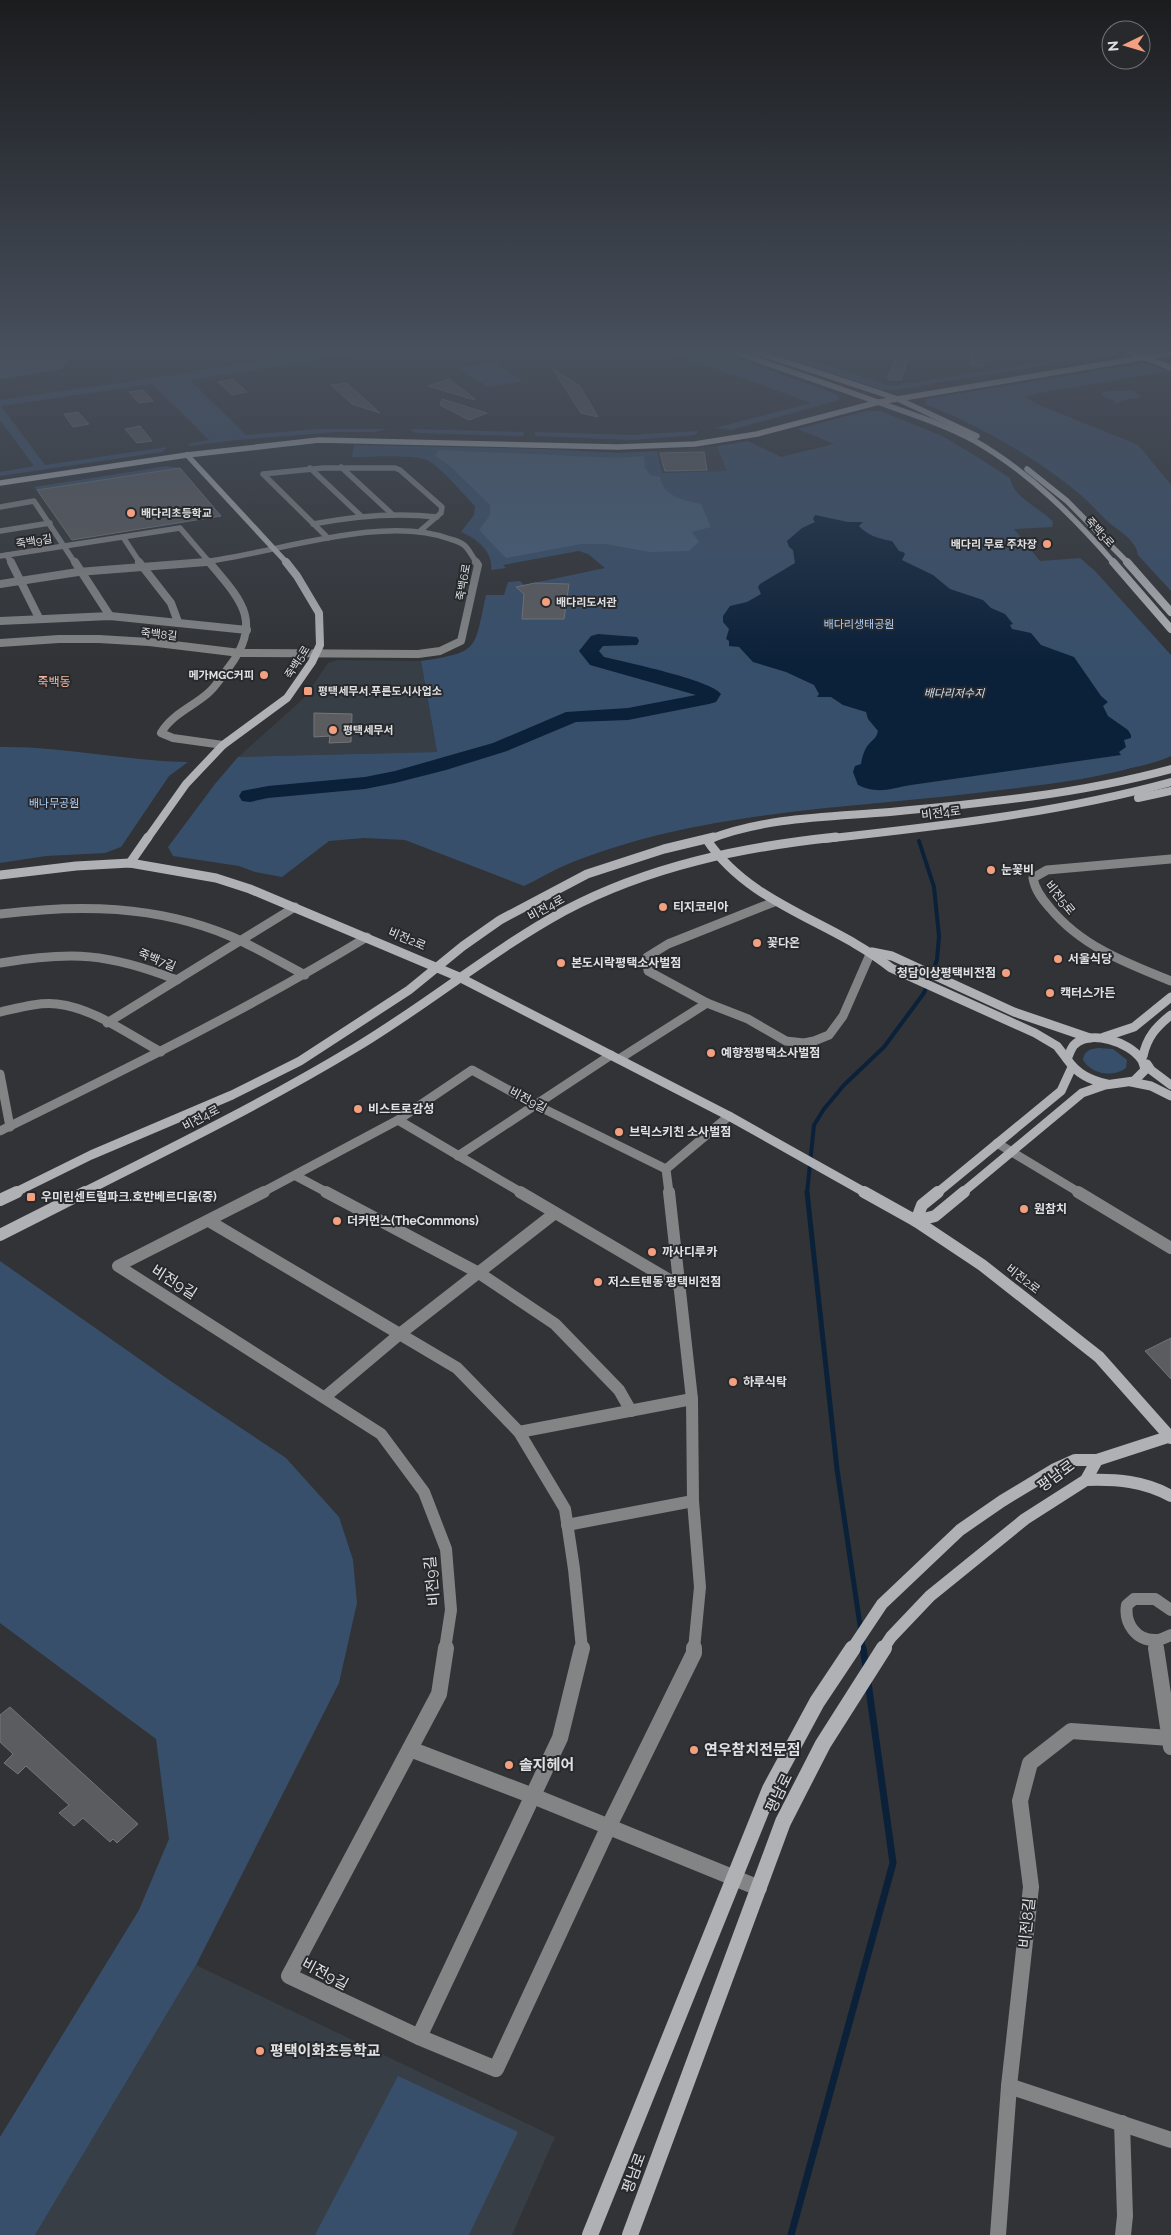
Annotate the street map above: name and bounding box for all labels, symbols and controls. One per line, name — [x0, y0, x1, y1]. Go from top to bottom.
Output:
north arrow — [1101, 20, 1151, 70]
text: N — [1105, 40, 1121, 52]
marker: 배다리초등학교 — [125, 507, 137, 519]
place label: 배다리초등학교 — [141, 507, 212, 520]
street label: 죽백3로 — [1083, 515, 1117, 550]
street label: 죽백9길 — [15, 532, 53, 551]
place label: 배다리 무료 주차장 — [951, 538, 1037, 551]
marker: 배다리 무료 주차장 — [1041, 538, 1053, 550]
street label: 죽백6로 — [454, 563, 473, 601]
marker: 배다리도서관 — [540, 596, 552, 608]
place label: 배다리도서관 — [556, 596, 617, 609]
park label: 배다리생태공원 — [824, 618, 894, 631]
street label: 죽백8길 — [140, 626, 178, 643]
street label: 죽백5로 — [282, 643, 313, 681]
place label: 메가MGC커피 — [188, 669, 254, 682]
marker: 메가MGC커피 — [258, 669, 270, 681]
district label: 죽백동 — [37, 675, 71, 689]
marker: 평택세무서.푸른도시사업소 — [302, 685, 314, 697]
place label: 평택세무서.푸른도시사업소 — [318, 685, 442, 698]
water label: 배다리저수지 — [924, 687, 985, 700]
marker: 평택세무서 — [327, 724, 339, 736]
place label: 평택세무서 — [343, 724, 394, 737]
park label: 배나무공원 — [29, 797, 79, 810]
street label: 비전4로 — [920, 804, 962, 822]
place label: 눈꽃비 — [1001, 863, 1034, 877]
marker: 눈꽃비 — [985, 864, 997, 876]
street label: 비전5로 — [1042, 878, 1078, 918]
street label: 비전4로 — [525, 892, 567, 924]
place label: 티지코리아 — [673, 900, 728, 914]
marker: 티지코리아 — [657, 901, 669, 913]
street label: 비전2로 — [386, 925, 428, 953]
place label: 꽃다온 — [767, 936, 800, 950]
marker: 꽃다온 — [751, 937, 763, 949]
street label: 죽백7길 — [136, 946, 178, 974]
place label: 서울식당 — [1068, 952, 1112, 966]
marker: 서울식당 — [1052, 953, 1064, 965]
place label: 본도시락평택소사벌점 — [571, 956, 681, 970]
marker: 본도시락평택소사벌점 — [555, 957, 567, 969]
place label: 청담이상평택비전점 — [897, 966, 996, 980]
marker: 청담이상평택비전점 — [1000, 967, 1012, 979]
place label: 캑터스가든 — [1060, 986, 1115, 1000]
marker: 캑터스가든 — [1044, 987, 1056, 999]
place label: 예향정평택소사벌점 — [721, 1046, 820, 1060]
marker: 예향정평택소사벌점 — [705, 1047, 717, 1059]
street label: 비전9길 — [507, 1084, 549, 1116]
place label: 비스트로감성 — [368, 1102, 434, 1116]
street label: 비전4로 — [180, 1103, 222, 1133]
marker: 비스트로감성 — [352, 1103, 364, 1115]
place label: 브릭스키친 소사벌점 — [629, 1125, 731, 1139]
marker: 브릭스키친 소사벌점 — [613, 1126, 625, 1138]
place label: 우미린센트럴파크.호반베르디움(중) — [41, 1190, 217, 1204]
marker: 우미린센트럴파크.호반베르디움(중) — [25, 1191, 37, 1203]
place label: 원참치 — [1034, 1202, 1067, 1216]
marker: 원참치 — [1018, 1203, 1030, 1215]
place label: 더커먼스(TheCommons) — [347, 1214, 479, 1228]
marker: 더커먼스(TheCommons) — [331, 1215, 343, 1227]
place label: 까사디루카 — [662, 1245, 717, 1259]
marker: 까사디루카 — [646, 1246, 658, 1258]
street label: 비전9길 — [148, 1261, 200, 1303]
street label: 비전2로 — [1003, 1261, 1043, 1297]
place label: 저스트텐동 평택비전점 — [608, 1275, 721, 1289]
marker: 저스트텐동 평택비전점 — [592, 1276, 604, 1288]
place label: 하루식탁 — [743, 1375, 787, 1389]
marker: 하루식탁 — [727, 1376, 739, 1388]
street label: 평남로 — [1034, 1457, 1078, 1495]
street label: 비전9길 — [421, 1555, 443, 1607]
place label: 연우참치전문점 — [704, 1741, 801, 1759]
marker: 연우참치전문점 — [688, 1744, 700, 1756]
place label: 솔지헤어 — [519, 1756, 574, 1774]
marker: 솔지헤어 — [503, 1759, 515, 1771]
street label: 평남로 — [762, 1770, 796, 1816]
street label: 비전8길 — [1015, 1897, 1039, 1949]
street label: 비전9길 — [299, 1954, 351, 1994]
place label: 평택이화초등학교 — [270, 2042, 381, 2060]
marker: 평택이화초등학교 — [254, 2045, 266, 2057]
street label: 평남로 — [618, 2150, 650, 2196]

